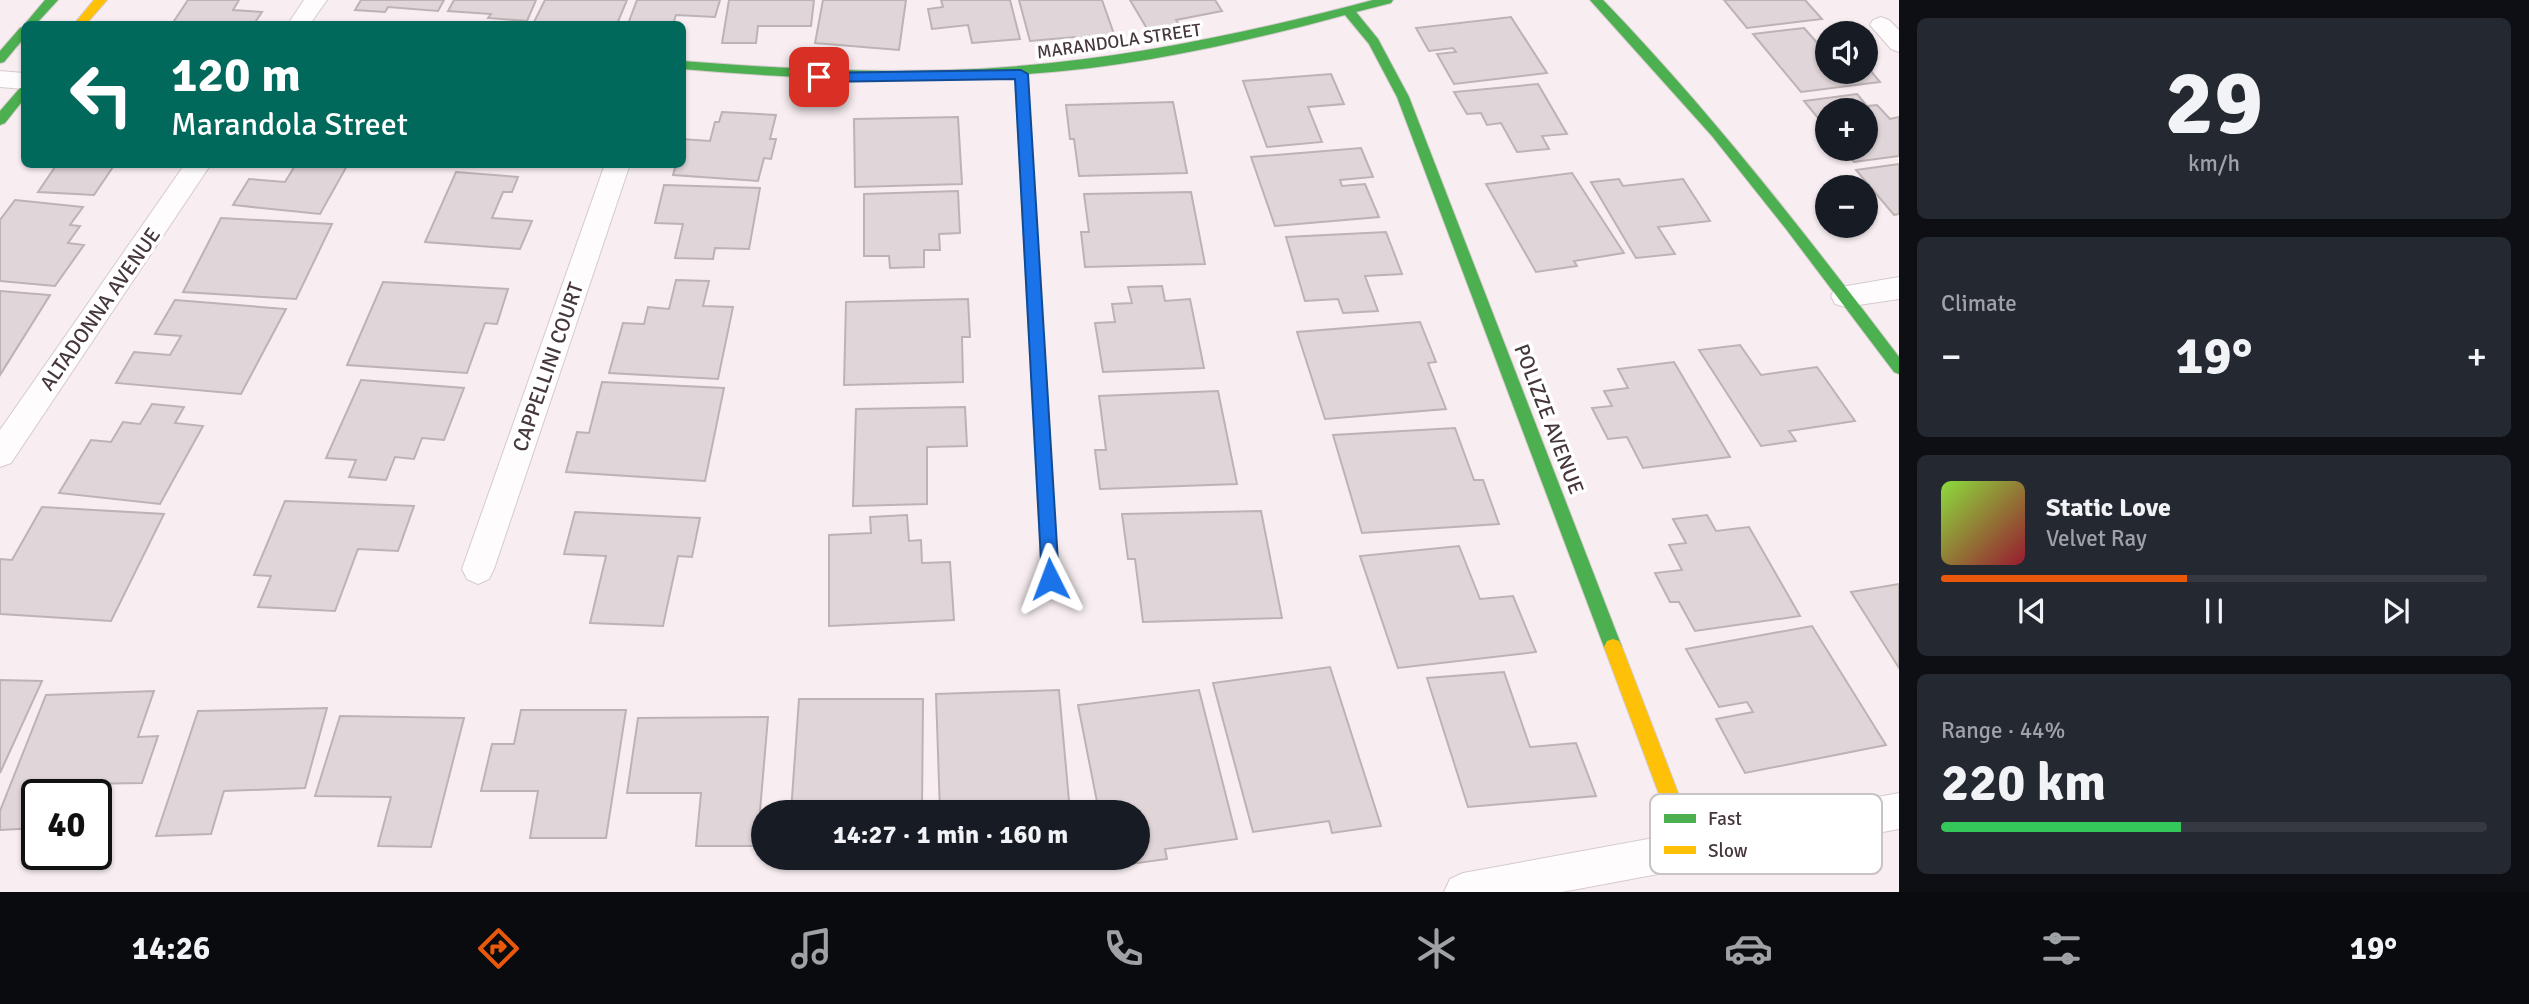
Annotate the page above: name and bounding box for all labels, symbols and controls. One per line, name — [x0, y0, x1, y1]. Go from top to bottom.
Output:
street label: MARANDOLA STREET — [1035, 19, 1203, 63]
map controls — [1815, 21, 1878, 238]
button: sound — [1815, 21, 1878, 84]
text: 120 m — [171, 45, 301, 105]
pin — [789, 47, 849, 107]
text: 29 — [2165, 47, 2263, 160]
icon: left — [56, 49, 147, 140]
icon: arrive — [800, 58, 838, 96]
button: + — [1815, 98, 1878, 161]
text: Marandola Street — [171, 105, 408, 144]
text: km/h — [2188, 149, 2240, 178]
button: − — [1815, 175, 1878, 238]
street label: ALTADONNA AVENUE — [34, 223, 166, 395]
street label: CAPPELLINI COURT — [507, 278, 589, 455]
text: Climate — [1941, 289, 2017, 318]
text: 19° — [2176, 324, 2252, 388]
text: − — [1941, 333, 1962, 380]
text: + — [2466, 333, 2487, 380]
street label: POLIZZE AVENUE — [1508, 340, 1590, 498]
text: Static Love — [2046, 492, 2171, 524]
text: Velvet Ray — [2046, 524, 2147, 553]
position arrow — [1013, 542, 1087, 616]
icon: previous — [2013, 592, 2051, 630]
icon: pause — [2195, 592, 2233, 630]
icon: next — [2377, 592, 2415, 630]
text: Range · 44% — [1941, 716, 2065, 745]
text: 220 km — [1941, 751, 2106, 815]
speed limit sign: 40 — [21, 779, 112, 870]
legend — [1650, 794, 1882, 874]
text: Fast — [1708, 807, 1742, 831]
text: 14:27 · 1 min · 160 m — [833, 819, 1068, 851]
text: Slow — [1708, 839, 1748, 863]
icon: directions — [474, 924, 523, 973]
icon: music — [787, 924, 836, 973]
icon: phone — [1099, 924, 1148, 973]
icon: climate — [1412, 924, 1461, 973]
icon: car — [1724, 924, 1773, 973]
icon: filters — [2037, 924, 2086, 973]
text: 14:26 — [132, 929, 210, 968]
text: 19° — [2350, 929, 2397, 968]

